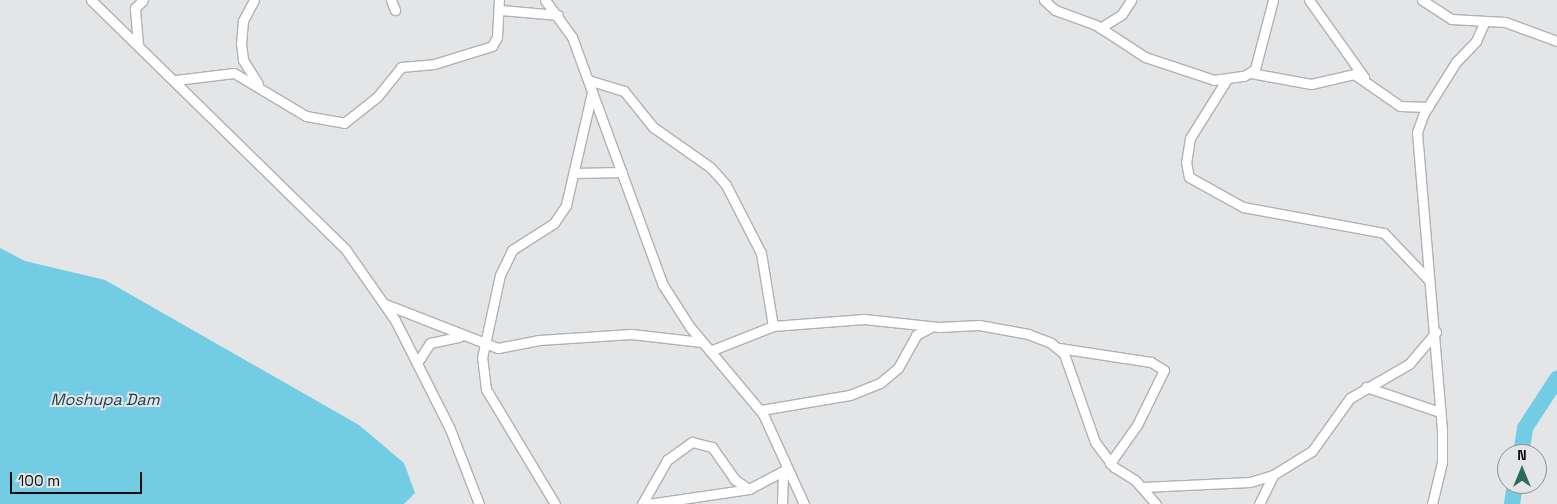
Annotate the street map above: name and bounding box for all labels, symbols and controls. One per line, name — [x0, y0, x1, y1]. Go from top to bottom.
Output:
water label: Moshupa Dam — [51, 390, 159, 410]
north arrow — [1497, 444, 1547, 494]
text: N — [1517, 446, 1527, 464]
scale bar — [12, 462, 145, 494]
text: 100 m — [18, 471, 60, 490]

